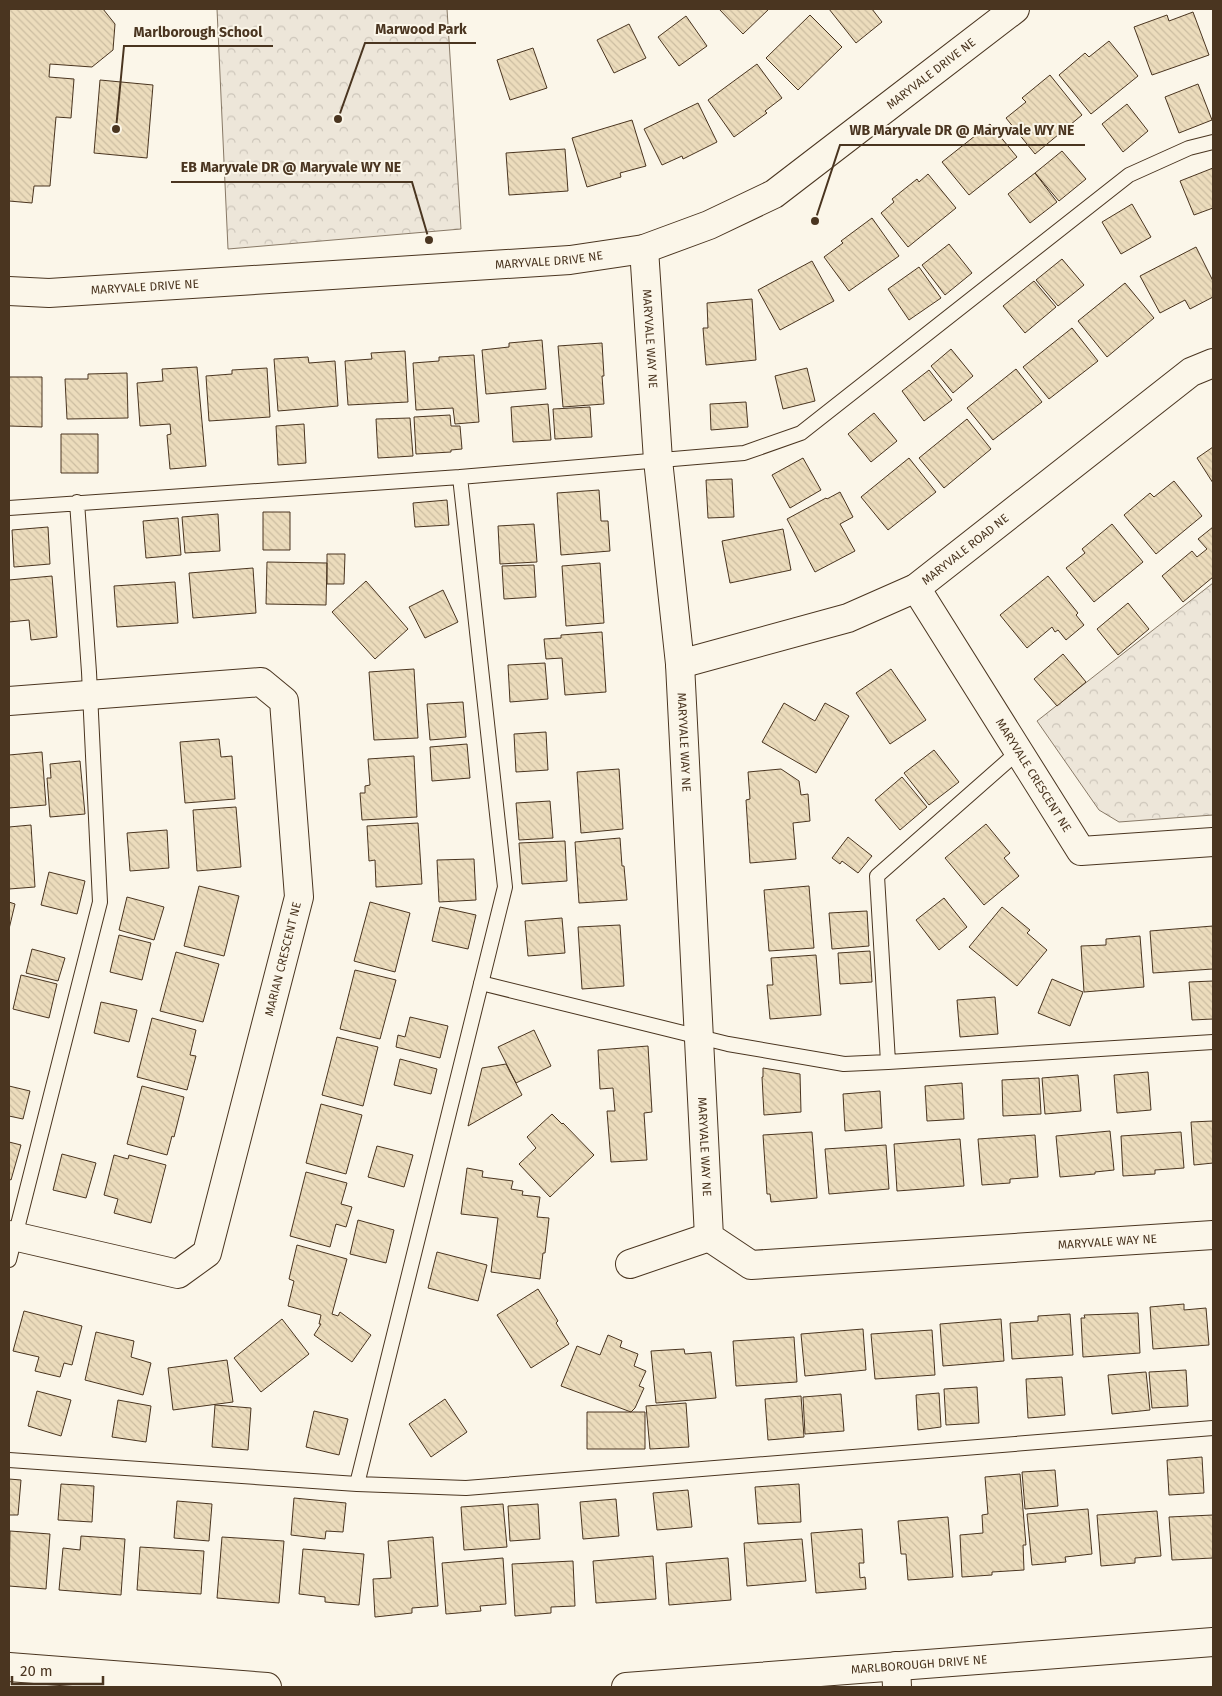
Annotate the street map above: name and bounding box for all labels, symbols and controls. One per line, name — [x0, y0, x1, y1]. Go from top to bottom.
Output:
callout: Marwood Park — [365, 14, 476, 43]
callout: Marlborough School — [124, 17, 273, 46]
text: Marwood Park — [375, 21, 467, 38]
text: Marlborough School — [134, 24, 263, 41]
street label: MARYVALE DRIVE NE — [884, 35, 978, 112]
callout: WB Maryvale DR @ Maryvale WY NE — [840, 116, 1085, 145]
text: WB Maryvale DR @ Maryvale WY NE — [850, 122, 1074, 139]
callout: EB Maryvale DR @ Maryvale WY NE — [171, 153, 412, 182]
text: EB Maryvale DR @ Maryvale WY NE — [181, 159, 401, 176]
street label: MARYVALE DRIVE NE — [494, 248, 604, 272]
street label: MARYVALE DRIVE NE — [90, 277, 199, 297]
street label: MARYVALE WAY NE — [640, 289, 660, 389]
street label: MARYVALE ROAD NE — [919, 511, 1011, 588]
street label: MARYVALE WAY NE — [674, 692, 693, 792]
street label: MARYVALE CRESCENT NE — [993, 716, 1074, 834]
street label: MARIAN CRESCENT NE — [262, 900, 304, 1018]
street label: MARYVALE WAY NE — [695, 1097, 714, 1197]
street label: MARYVALE WAY NE — [1057, 1232, 1157, 1252]
street label: MARLBOROUGH DRIVE NE — [850, 1652, 988, 1677]
scale bar — [12, 1654, 104, 1686]
text: 20 m — [20, 1662, 53, 1680]

